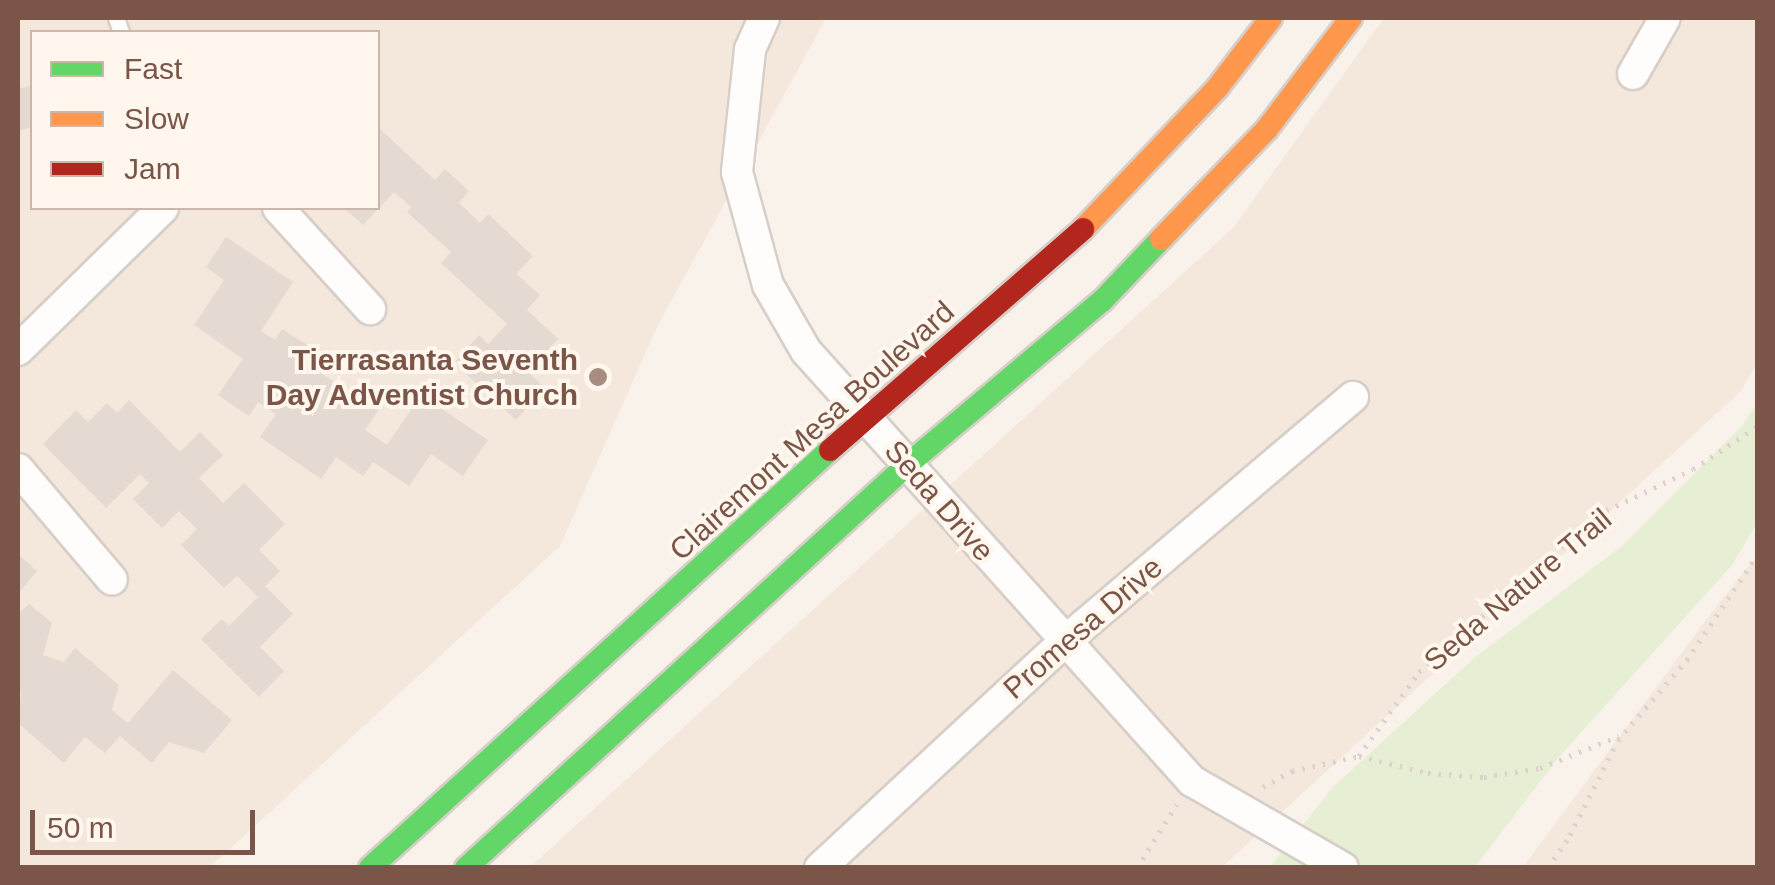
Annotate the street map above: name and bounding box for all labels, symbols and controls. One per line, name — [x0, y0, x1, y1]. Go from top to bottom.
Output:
legend — [30, 30, 380, 210]
text: Fast — [124, 52, 182, 85]
text: Slow — [124, 102, 189, 135]
text: Jam — [124, 152, 181, 185]
street label: Clairemont Mesa Boulevard — [662, 294, 962, 568]
place label: Tierrasanta Seventh Day Adventist Church — [265, 342, 578, 412]
marker: Tierrasanta Seventh Day Adventist Church — [587, 366, 609, 388]
street label: Seda Drive — [877, 433, 1001, 569]
street label: Seda Nature Trail — [1417, 501, 1619, 679]
street label: Promesa Drive — [996, 549, 1170, 707]
scale bar — [35, 790, 260, 852]
text: 50 m — [47, 811, 114, 844]

